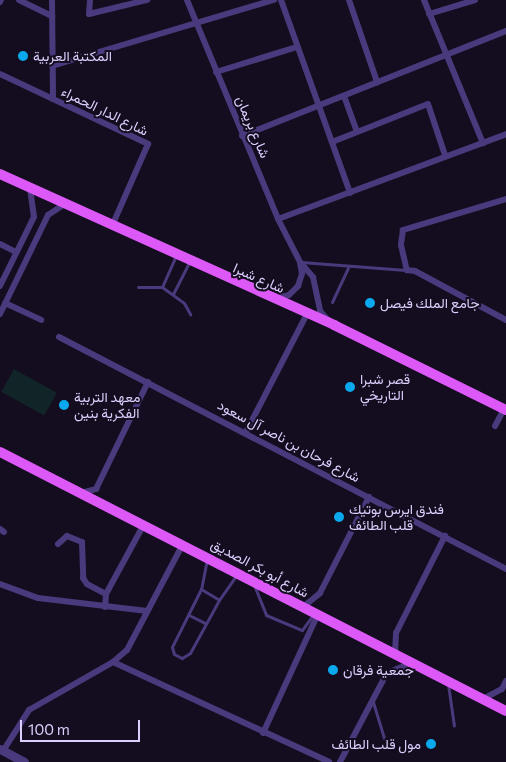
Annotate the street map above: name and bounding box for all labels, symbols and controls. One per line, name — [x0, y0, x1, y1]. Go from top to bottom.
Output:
place label: المكتبة العربية — [33, 48, 112, 64]
marker: المكتبة العربية — [17, 50, 29, 62]
street label: شارع الدار الحمراء — [59, 83, 151, 139]
street label: شارع بريمان — [232, 93, 274, 161]
street label: شارع شبرا — [231, 259, 287, 297]
place label: جامع الملك فيصل — [380, 295, 480, 311]
marker: جامع الملك فيصل — [364, 297, 376, 309]
place label: قصر شبرا التاريخي — [360, 371, 410, 404]
marker: قصر شبرا التاريخي — [344, 381, 356, 393]
place label: معهد التربية الفكرية بنين — [74, 389, 140, 422]
street label: شارع فرحان بن ناصر آل سعود — [215, 396, 363, 486]
marker: معهد التربية الفكرية بنين — [58, 399, 70, 411]
place label: فندق ايرس بوتيك قلب الطائف — [349, 501, 444, 534]
marker: فندق ايرس بوتيك قلب الطائف — [333, 511, 345, 523]
street label: شارع أبو بكر الصديق — [208, 535, 312, 601]
place label: جمعية فرقان — [343, 662, 414, 678]
marker: جمعية فرقان — [327, 664, 339, 676]
scale bar — [22, 710, 142, 742]
text: 100 m — [28, 720, 70, 738]
place label: مول قلب الطائف — [331, 736, 421, 752]
marker: مول قلب الطائف — [425, 738, 437, 750]

